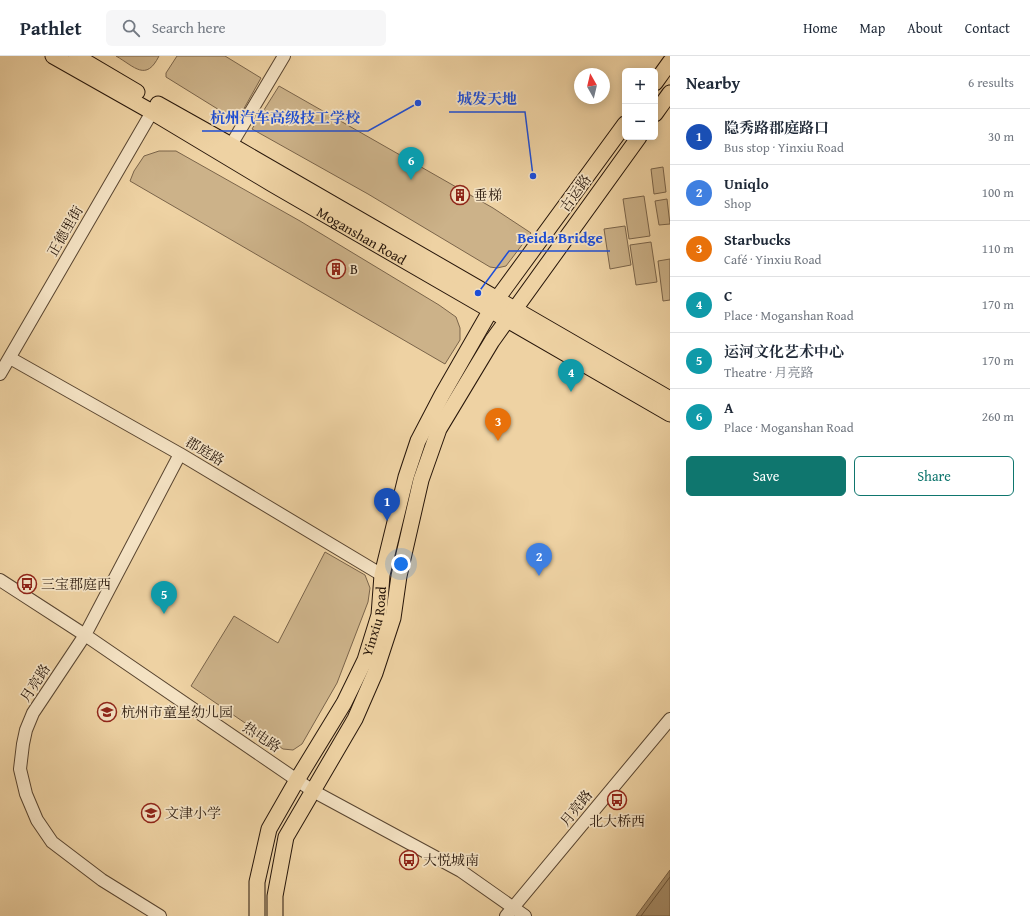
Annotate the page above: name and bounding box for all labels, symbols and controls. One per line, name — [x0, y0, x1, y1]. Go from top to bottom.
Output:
search box — [106, 10, 386, 46]
text: Pathlet — [20, 14, 82, 42]
icon: search — [120, 17, 142, 39]
text: Search here — [152, 17, 226, 38]
text: Home — [803, 18, 838, 38]
text: Map — [860, 18, 885, 38]
text: About — [907, 18, 943, 38]
text: Contact — [965, 18, 1010, 38]
north arrow — [574, 68, 610, 104]
map controls — [622, 68, 658, 140]
button: + — [622, 68, 658, 104]
text: Nearby — [686, 70, 740, 95]
text: 6 results — [968, 73, 1014, 92]
callout: 城发天地 — [449, 85, 525, 112]
text: 城发天地 — [457, 88, 517, 109]
callout: 杭州汽车高级技工学校 — [202, 104, 368, 131]
button: − — [622, 104, 658, 140]
text: 杭州汽车高级技工学校 — [210, 107, 361, 128]
text: 隐秀路郡庭路口 — [724, 117, 829, 138]
text: 1 — [696, 127, 702, 146]
text: 30 m — [988, 127, 1014, 146]
text: Bus stop · Yinxiu Road — [724, 138, 844, 157]
pin: 6 — [398, 147, 424, 180]
street label: 古运路 — [555, 170, 595, 216]
text: Uniqlo — [724, 173, 769, 194]
text: 2 — [696, 183, 702, 202]
text: 100 m — [982, 183, 1014, 202]
building icon: 垂梯 — [449, 184, 471, 206]
place label: 垂梯 — [474, 185, 502, 205]
text: Shop — [724, 194, 751, 213]
street label: 正德里街 — [42, 202, 88, 260]
street label: Moganshan Road — [313, 202, 410, 270]
callout: Beida Bridge — [509, 224, 610, 251]
text: Beida Bridge — [517, 227, 603, 248]
text: Starbucks — [724, 229, 791, 250]
text: 3 — [696, 239, 702, 258]
text: 110 m — [982, 239, 1014, 258]
text: Café · Yinxiu Road — [724, 250, 822, 269]
building icon: B — [325, 258, 347, 280]
place label: B — [350, 259, 358, 279]
text: C — [724, 285, 732, 306]
text: 4 — [696, 295, 702, 314]
text: 170 m — [982, 295, 1014, 314]
text: Place · Moganshan Road — [724, 306, 854, 325]
text: 运河文化艺术中心 — [724, 341, 844, 362]
text: 5 — [696, 351, 702, 370]
text: 170 m — [982, 351, 1014, 370]
pin: 4 — [558, 359, 584, 392]
text: Theatre · 月亮路 — [724, 363, 814, 382]
text: A — [724, 397, 734, 418]
text: 6 — [696, 407, 702, 426]
text: 260 m — [982, 407, 1014, 426]
pin: 3 — [485, 408, 511, 441]
text: Place · Moganshan Road — [724, 418, 854, 437]
street label: 郡庭路 — [182, 432, 228, 470]
button: Save — [686, 456, 846, 496]
button: Share — [854, 456, 1014, 496]
pin: 1 — [374, 488, 400, 521]
pin: 2 — [526, 543, 552, 576]
your location — [391, 554, 411, 574]
bus stop icon: 三宝郡庭西 — [16, 573, 38, 595]
place label: 三宝郡庭西 — [41, 574, 111, 594]
pin: 5 — [151, 581, 177, 614]
street label: Yinxiu Road — [357, 585, 391, 659]
street label: 月亮路 — [15, 660, 55, 706]
school or university icon: 杭州市童星幼儿园 — [96, 701, 118, 723]
place label: 杭州市童星幼儿园 — [121, 702, 233, 722]
street label: 热电路 — [239, 717, 285, 757]
street label: 月亮路 — [555, 785, 597, 831]
bus stop icon: 北大桥西 — [606, 789, 628, 811]
school or university icon: 文津小学 — [140, 802, 162, 824]
place label: 文津小学 — [165, 803, 221, 823]
place label: 北大桥西 — [589, 811, 645, 831]
bus stop icon: 大悦城南 — [398, 849, 420, 871]
place label: 大悦城南 — [423, 850, 479, 870]

